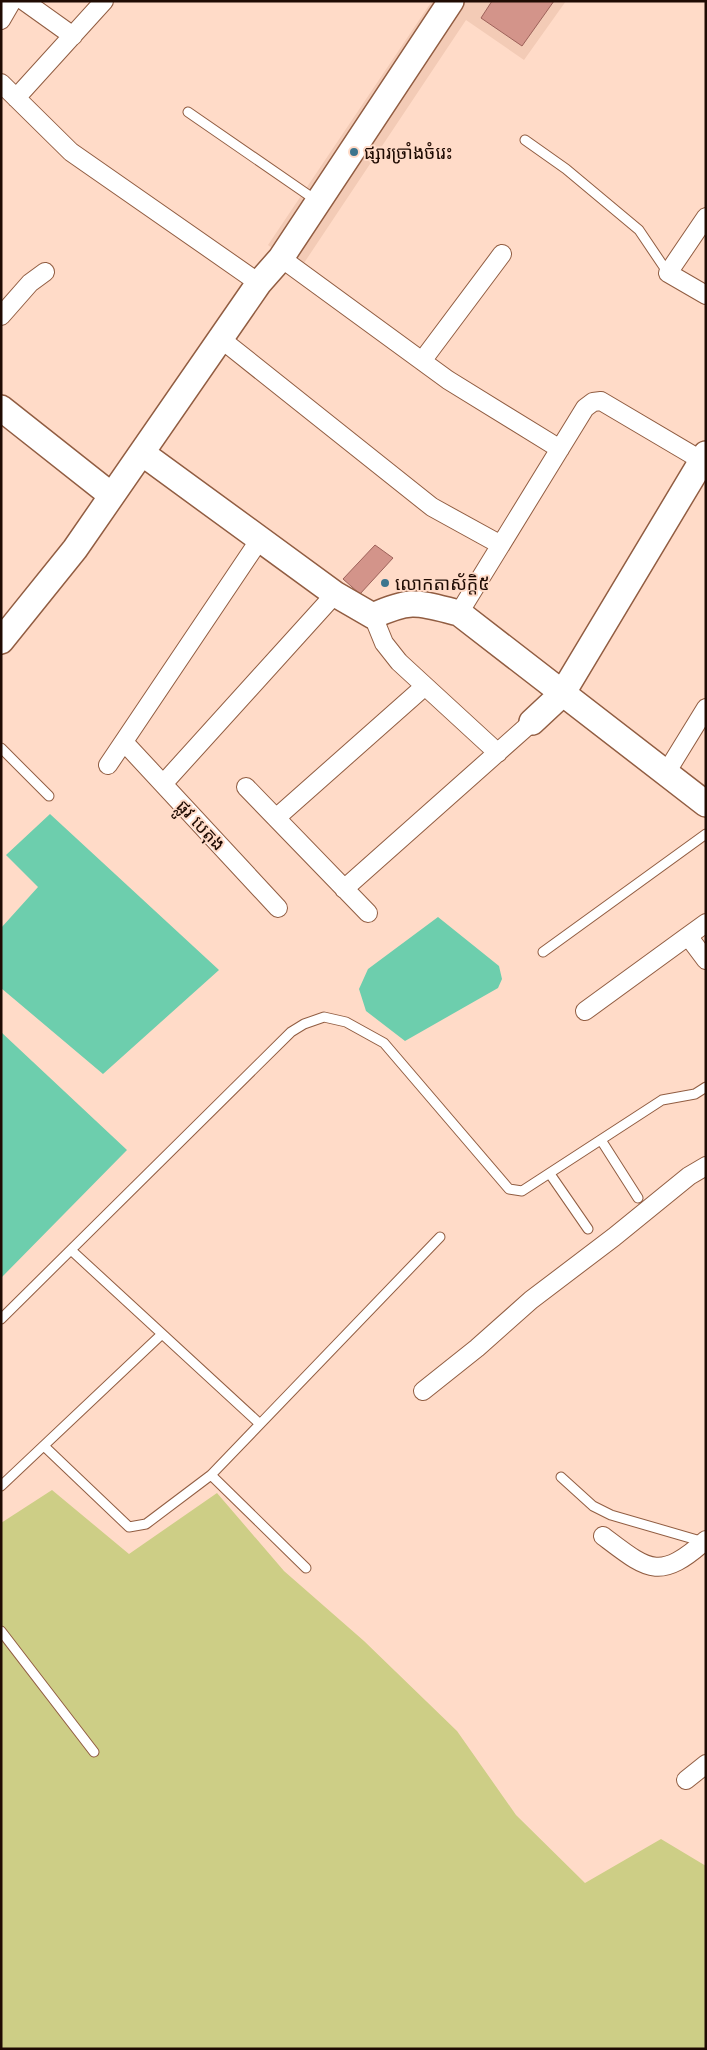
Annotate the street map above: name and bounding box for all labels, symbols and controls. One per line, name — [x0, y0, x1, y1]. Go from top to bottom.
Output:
place label: ផ្សារច្រាំងចំរេះ — [364, 141, 453, 164]
marker: ផ្សារច្រាំងចំរេះ — [348, 146, 360, 158]
place label: លោកតាស័ក្តិ៥ — [395, 572, 490, 595]
marker: លោកតាស័ក្តិ៥ — [379, 577, 391, 589]
street label: ផ្លូវ បេតុង — [168, 795, 230, 859]

